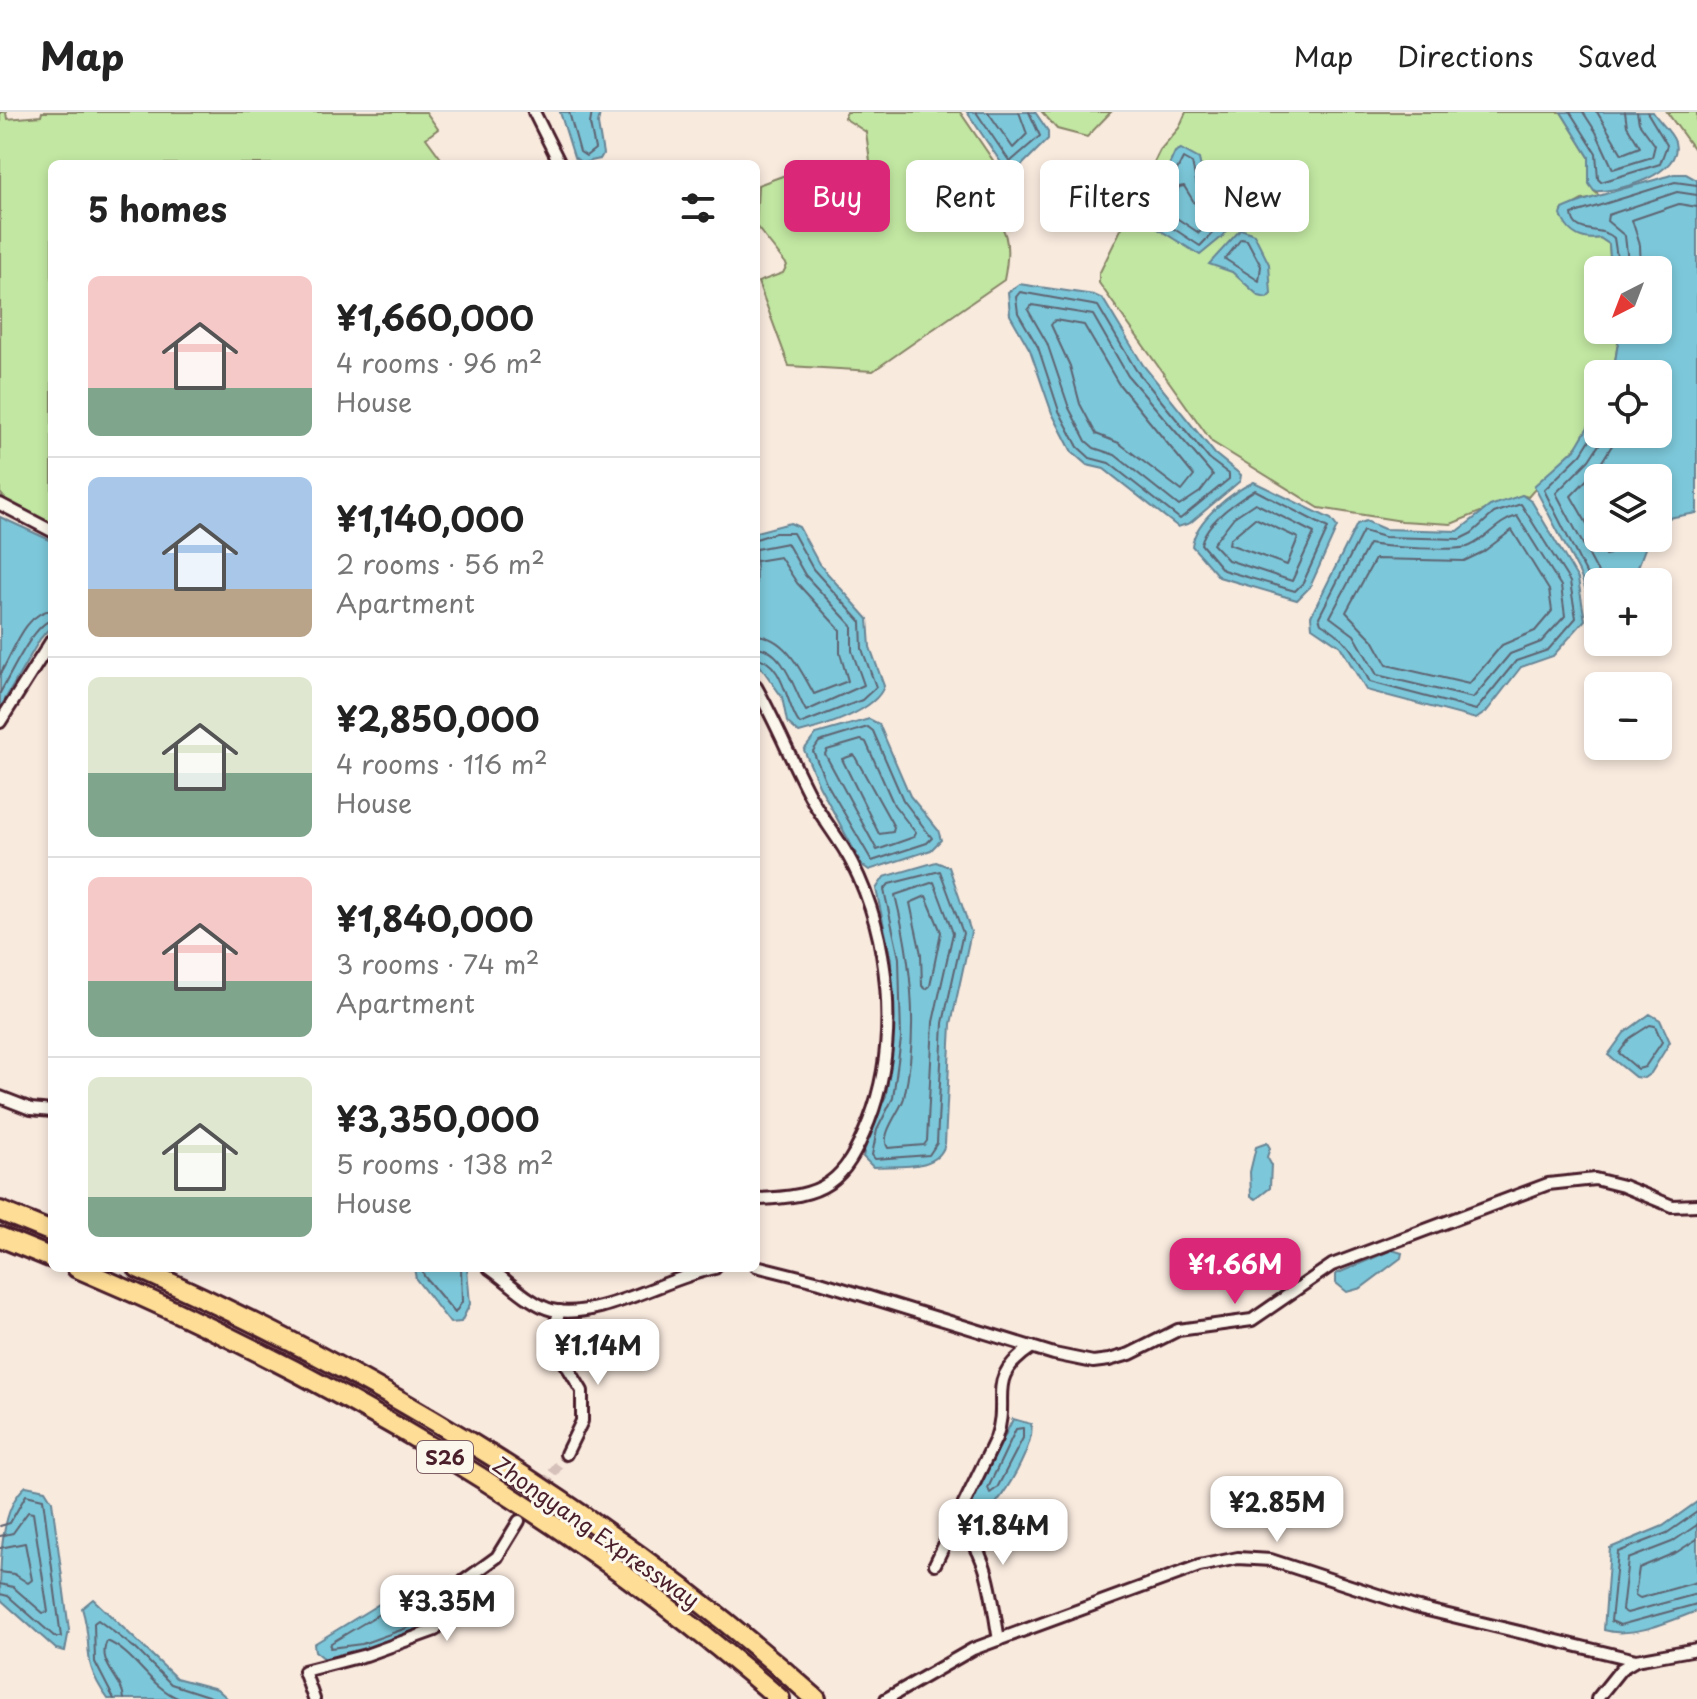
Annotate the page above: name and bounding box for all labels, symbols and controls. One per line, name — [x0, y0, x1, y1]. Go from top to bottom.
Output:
text: Map — [40, 27, 124, 84]
text: Map — [1294, 34, 1353, 77]
text: Directions — [1397, 34, 1534, 77]
text: Saved — [1578, 34, 1657, 77]
chip: Buy — [784, 160, 890, 232]
chip: Rent — [906, 160, 1024, 232]
chip: Filters — [1040, 160, 1179, 232]
chip: New — [1195, 160, 1309, 232]
text: 5 homes — [88, 182, 227, 234]
icon: filters — [676, 186, 720, 230]
north arrow — [1584, 256, 1672, 344]
map controls — [1584, 256, 1672, 760]
text: ¥1,660,000 — [336, 291, 534, 343]
icon: home — [152, 308, 248, 404]
text: 4 rooms · 96 m² — [336, 343, 542, 382]
button: locate — [1584, 360, 1672, 448]
text: House — [336, 382, 412, 421]
button: layers — [1584, 464, 1672, 552]
text: ¥1,140,000 — [336, 492, 524, 544]
icon: home — [152, 509, 248, 605]
text: 2 rooms · 56 m² — [336, 544, 545, 583]
button: + — [1584, 568, 1672, 656]
text: Apartment — [336, 583, 475, 622]
button: − — [1584, 672, 1672, 760]
text: ¥2,850,000 — [336, 692, 539, 744]
icon: home — [152, 709, 248, 805]
text: 4 rooms · 116 m² — [336, 744, 548, 783]
text: House — [336, 783, 412, 822]
text: ¥1,840,000 — [336, 892, 534, 944]
icon: home — [152, 909, 248, 1005]
text: 3 rooms · 74 m² — [336, 944, 540, 983]
text: Apartment — [336, 983, 475, 1022]
text: ¥3,350,000 — [336, 1092, 540, 1144]
icon: home — [152, 1109, 248, 1205]
text: 5 rooms · 138 m² — [336, 1144, 554, 1183]
text: House — [336, 1183, 412, 1222]
pin: ¥1.66M — [1170, 1238, 1300, 1306]
text: ¥1.66M — [1188, 1244, 1282, 1283]
pin: ¥1.14M — [533, 1319, 663, 1387]
text: ¥1.14M — [554, 1325, 642, 1364]
road number: S26 — [417, 1441, 473, 1473]
street label: Zhongyang Expressway — [487, 1447, 707, 1615]
pin: ¥2.85M — [1212, 1476, 1342, 1544]
text: ¥2.85M — [1228, 1482, 1326, 1521]
pin: ¥1.84M — [938, 1499, 1068, 1567]
text: ¥1.84M — [957, 1505, 1049, 1544]
pin: ¥3.35M — [382, 1575, 512, 1643]
text: ¥3.35M — [398, 1581, 496, 1620]

